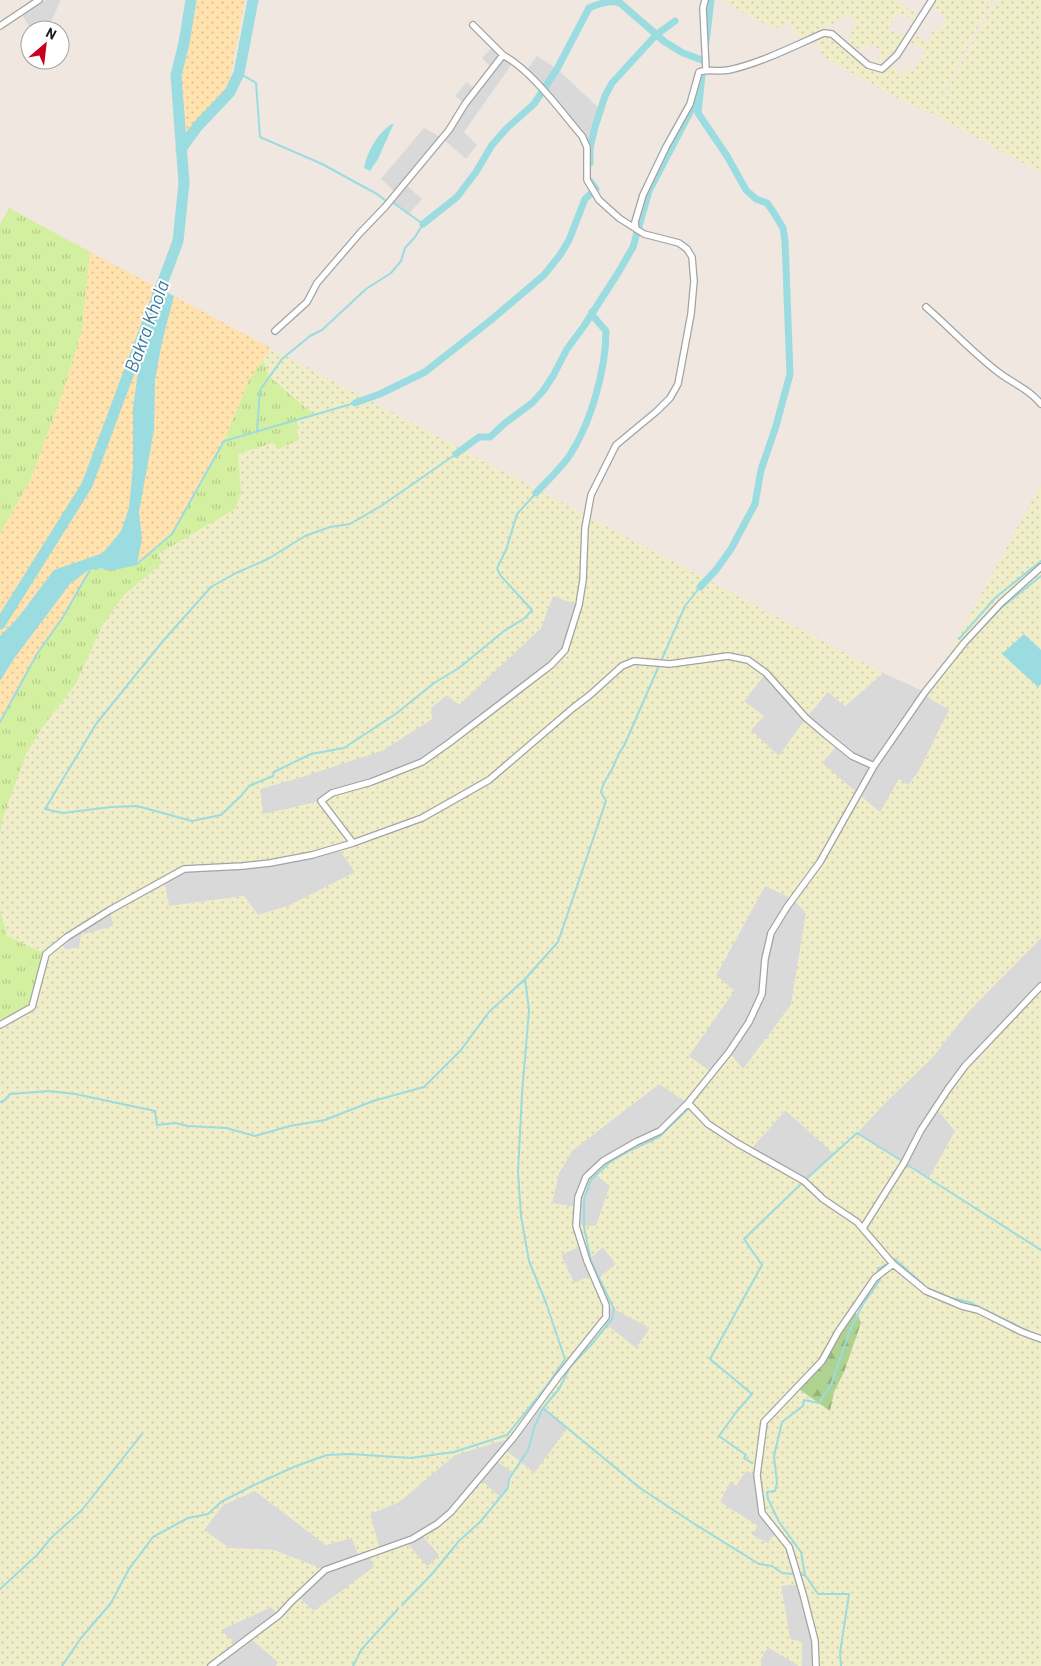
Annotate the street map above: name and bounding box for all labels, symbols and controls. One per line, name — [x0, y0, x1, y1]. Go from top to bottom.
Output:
north arrow — [20, 20, 70, 70]
text: N — [43, 23, 59, 43]
water label: Bakra Khola — [119, 277, 173, 375]

